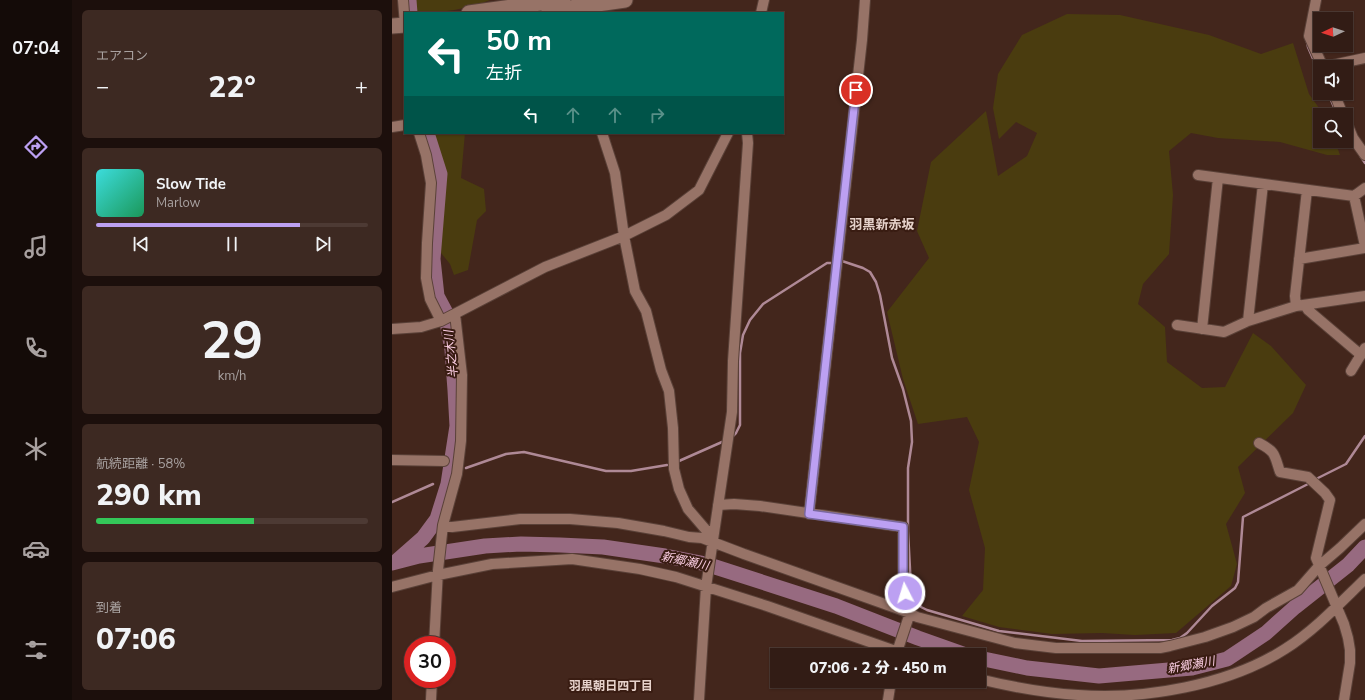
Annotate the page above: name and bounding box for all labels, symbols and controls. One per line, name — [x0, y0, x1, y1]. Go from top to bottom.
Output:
north arrow — [1313, 12, 1353, 52]
map controls — [1313, 12, 1353, 148]
text: 50 m — [486, 22, 552, 60]
icon: left — [420, 28, 472, 80]
text: 07:04 — [12, 36, 60, 60]
text: エアコン — [96, 47, 148, 65]
button: sound — [1313, 60, 1353, 100]
text: 左折 — [486, 61, 522, 85]
text: 22° — [208, 67, 256, 108]
text: − — [96, 72, 109, 102]
text: + — [355, 72, 368, 102]
pin — [839, 73, 873, 107]
icon: arrive — [845, 79, 867, 101]
icon: left — [520, 104, 542, 126]
icon: ahead — [562, 104, 584, 126]
icon: ahead — [604, 104, 626, 126]
icon: right — [646, 104, 668, 126]
button: search — [1313, 108, 1353, 148]
icon: directions — [22, 133, 50, 161]
text: Slow Tide — [156, 174, 226, 194]
text: Marlow — [156, 194, 201, 212]
district label: 羽黒新赤坂 — [849, 216, 915, 234]
icon: music — [22, 233, 50, 261]
icon: previous — [130, 233, 152, 255]
icon: pause — [221, 233, 243, 255]
icon: next — [312, 233, 334, 255]
text: 29 — [201, 305, 263, 376]
water label: 半之木川 — [440, 327, 461, 379]
icon: phone — [22, 334, 50, 362]
text: km/h — [218, 367, 246, 385]
icon: climate — [22, 435, 50, 463]
text: 航続距離 · 58% — [96, 455, 185, 473]
text: 290 km — [96, 475, 202, 516]
icon: car — [22, 535, 50, 563]
water label: 新郷瀬川 — [660, 548, 712, 574]
position arrow — [884, 572, 926, 614]
text: 到着 — [96, 599, 122, 617]
text: 07:06 — [96, 619, 176, 660]
icon: filters — [22, 636, 50, 664]
speed limit sign: 30 — [404, 636, 456, 688]
water label: 新郷瀬川 — [1166, 653, 1218, 677]
text: 07:06 · 2 分 · 450 m — [809, 658, 947, 678]
district label: 羽黒朝日四丁目 — [569, 678, 653, 694]

